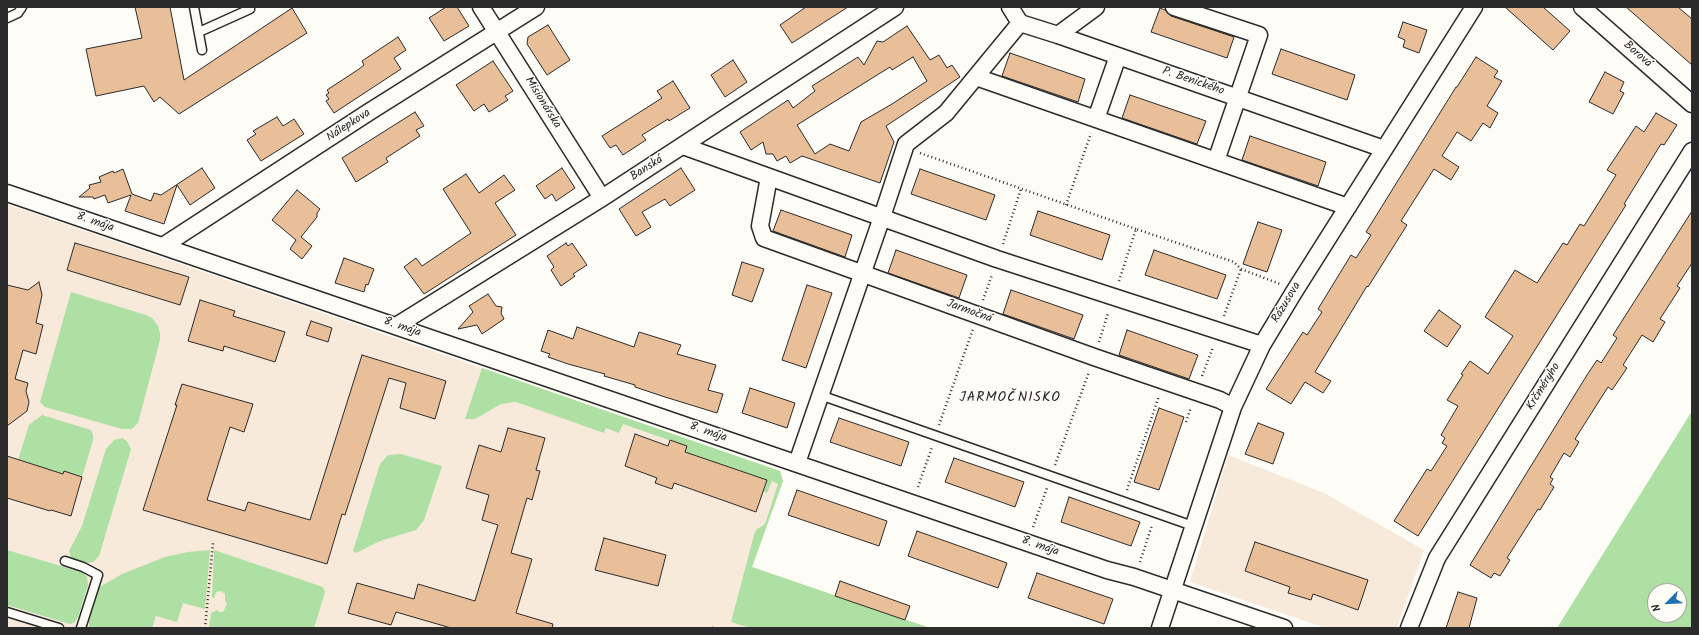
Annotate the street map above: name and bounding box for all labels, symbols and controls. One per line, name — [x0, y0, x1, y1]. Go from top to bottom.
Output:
street label: Borová — [1620, 39, 1654, 71]
street label: P. Benického — [1160, 65, 1226, 99]
street label: Misionárska — [520, 75, 564, 131]
street label: Nálepkova — [324, 106, 374, 146]
street label: Banská — [628, 153, 666, 185]
street label: 8. mája — [74, 210, 116, 236]
street label: Rázusova — [1269, 280, 1305, 326]
street label: Jarmočná — [944, 297, 994, 327]
street label: 8. mája — [381, 315, 423, 341]
street label: Krčméryho — [1524, 361, 1564, 413]
district label: JARMOČNISKO — [959, 391, 1061, 407]
street label: 8. mája — [687, 420, 729, 446]
street label: 8. mája — [1019, 534, 1061, 560]
north arrow — [1647, 583, 1687, 623]
text: N — [1647, 601, 1667, 614]

